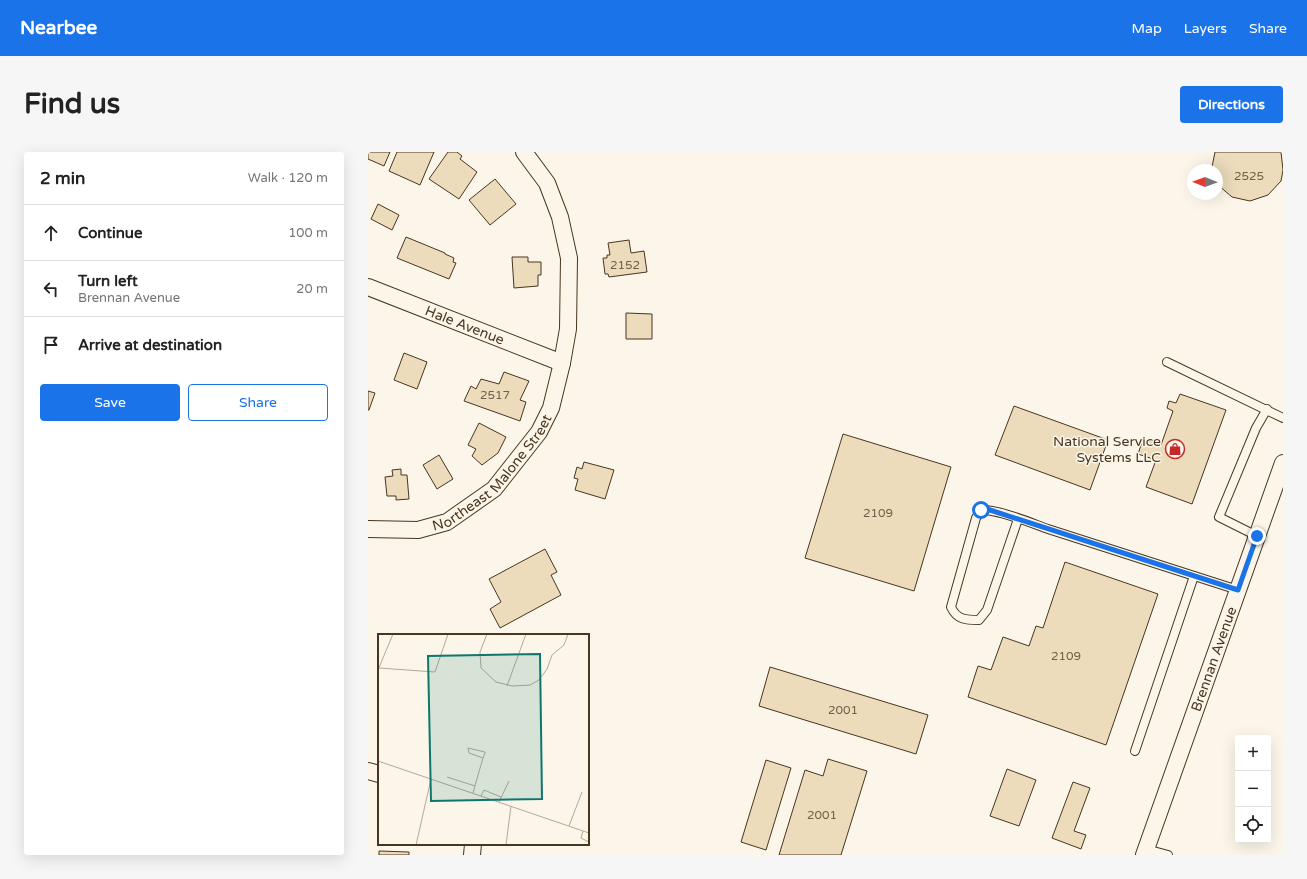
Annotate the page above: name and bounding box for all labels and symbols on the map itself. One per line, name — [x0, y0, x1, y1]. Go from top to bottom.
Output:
north arrow — [1187, 164, 1223, 200]
house number: 2525 — [1234, 169, 1264, 183]
house number: 2152 — [610, 258, 640, 272]
street label: Hale Avenue — [423, 302, 507, 349]
house number: 2517 — [480, 388, 510, 402]
street label: Northeast Malone Street — [430, 411, 556, 535]
place label: National Service Systems LLC — [1053, 433, 1161, 466]
shop icon: National Service Systems LLC — [1164, 438, 1186, 460]
route start — [972, 501, 990, 519]
house number: 2109 — [863, 506, 893, 520]
route end — [1248, 527, 1266, 545]
street label: Brennan Avenue — [1188, 604, 1240, 714]
inset map — [378, 634, 589, 845]
house number: 2109 — [1051, 649, 1081, 663]
house number: 2001 — [828, 703, 858, 717]
house number: 2001 — [807, 808, 837, 822]

